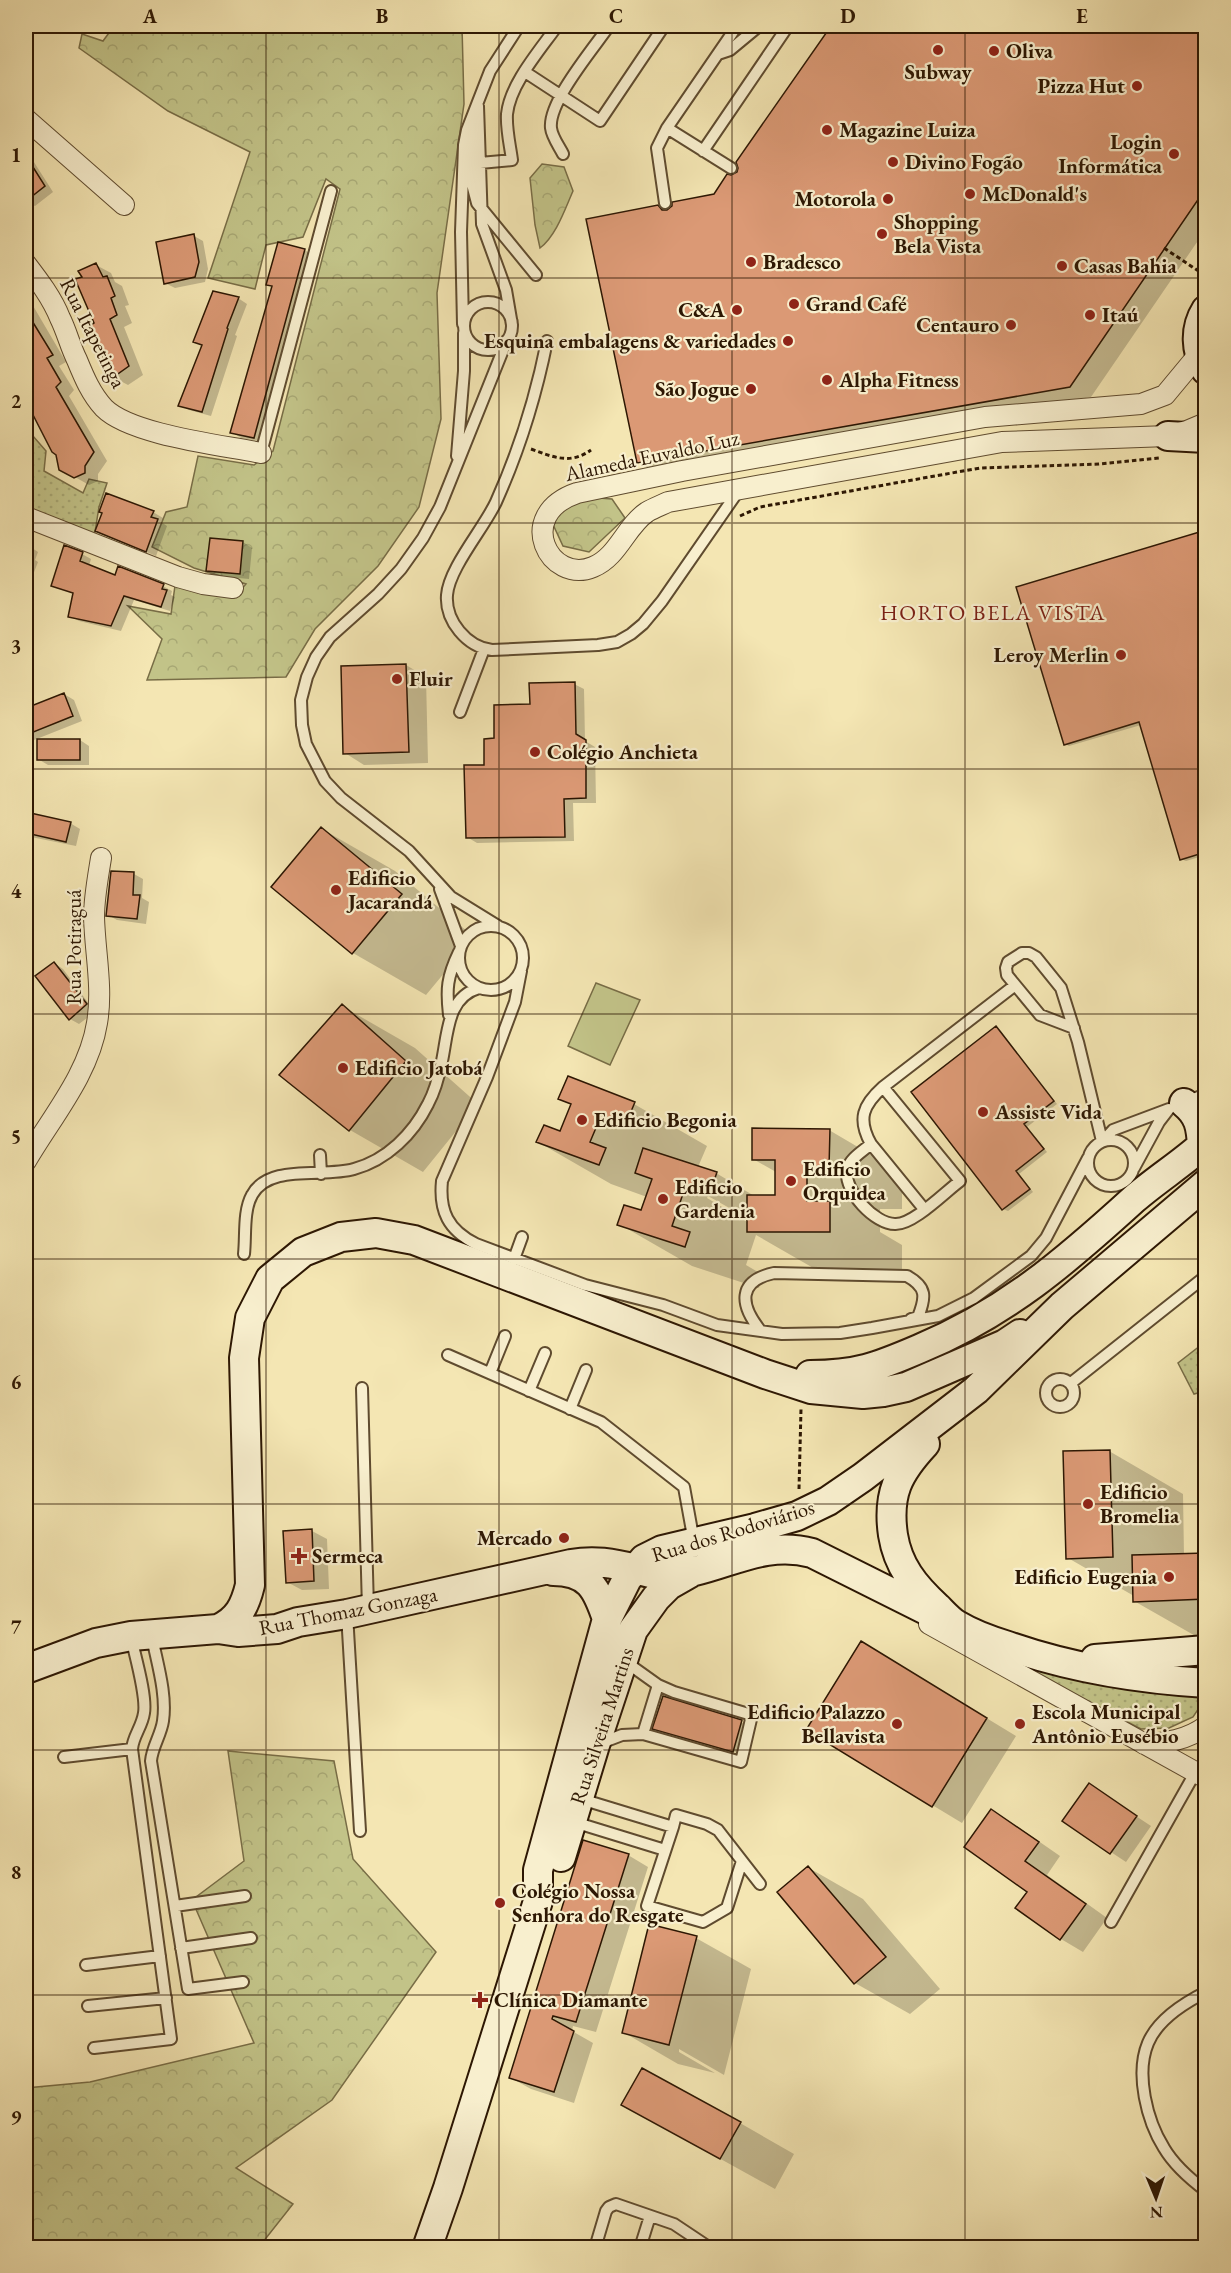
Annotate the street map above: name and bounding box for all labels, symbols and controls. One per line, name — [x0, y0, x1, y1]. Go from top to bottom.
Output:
text: A — [142, 3, 158, 29]
text: B — [376, 3, 388, 29]
text: C — [609, 3, 623, 29]
text: D — [840, 3, 856, 29]
text: E — [1076, 3, 1088, 29]
place label: Oliva — [1006, 37, 1054, 64]
marker: Subway — [931, 43, 945, 57]
marker: Oliva — [987, 44, 1001, 58]
place label: Subway — [904, 58, 972, 85]
place label: Pizza Hut — [1038, 72, 1125, 99]
marker: Pizza Hut — [1130, 79, 1144, 93]
place label: Magazine Luiza — [839, 116, 977, 143]
marker: Magazine Luiza — [820, 123, 834, 137]
place label: Login Informática — [1058, 128, 1163, 179]
text: 1 — [11, 142, 21, 168]
marker: Login Informática — [1167, 147, 1181, 161]
place label: Divino Fogão — [905, 148, 1023, 175]
marker: Divino Fogão — [886, 155, 900, 169]
place label: McDonald's — [982, 180, 1087, 207]
place label: Motorola — [794, 185, 877, 212]
marker: McDonald's — [963, 187, 977, 201]
marker: Motorola — [881, 192, 895, 206]
place label: Shopping Bela Vista — [894, 208, 982, 259]
marker: Shopping Bela Vista — [875, 227, 889, 241]
place label: Bradesco — [763, 248, 841, 275]
place label: Casas Bahia — [1074, 252, 1177, 279]
marker: Bradesco — [744, 255, 758, 269]
marker: Casas Bahia — [1055, 259, 1069, 273]
street label: Rua Itapetinga — [54, 273, 133, 393]
place label: Grand Café — [806, 290, 907, 317]
place label: C&A — [678, 296, 726, 323]
marker: Grand Café — [787, 297, 801, 311]
place label: Itaú — [1102, 301, 1139, 328]
marker: C&A — [730, 303, 744, 317]
marker: Itaú — [1083, 308, 1097, 322]
place label: Centauro — [916, 311, 999, 338]
marker: Centauro — [1004, 318, 1018, 332]
place label: Esquina embalagens & variedades — [484, 327, 776, 354]
marker: Esquina embalagens & variedades — [781, 334, 795, 348]
place label: Alpha Fitness — [838, 366, 959, 393]
marker: Alpha Fitness — [820, 373, 834, 387]
place label: São Jogue — [655, 375, 739, 402]
marker: São Jogue — [744, 382, 758, 396]
text: 2 — [11, 388, 22, 414]
street label: Alameda Euvaldo Luz — [561, 424, 741, 487]
district label: HORTO BELA VISTA — [880, 598, 1106, 627]
text: 3 — [11, 633, 21, 659]
place label: Leroy Merlin — [994, 641, 1109, 668]
marker: Leroy Merlin — [1114, 648, 1128, 662]
place label: Fluir — [409, 665, 453, 692]
marker: Fluir — [390, 672, 404, 686]
place label: Colégio Anchieta — [547, 738, 699, 765]
marker: Colégio Anchieta — [528, 745, 542, 759]
place label: Edificio Jacarandá — [346, 864, 434, 915]
text: 4 — [11, 878, 22, 904]
marker: Edificio Jacarandá — [329, 883, 343, 897]
street label: Rua Potiraguá — [60, 889, 87, 1005]
place label: Edificio Jatobá — [355, 1054, 483, 1081]
marker: Edificio Jatobá — [336, 1061, 350, 1075]
place label: Assiste Vida — [994, 1098, 1103, 1125]
marker: Assiste Vida — [976, 1105, 990, 1119]
place label: Edificio Begonia — [594, 1106, 737, 1133]
marker: Edificio Begonia — [575, 1113, 589, 1127]
text: 5 — [11, 1123, 21, 1149]
place label: Edificio Orquidea — [803, 1155, 886, 1206]
place label: Edificio Gardenia — [675, 1173, 756, 1224]
marker: Edificio Orquidea — [784, 1174, 798, 1188]
marker: Edificio Gardenia — [656, 1192, 670, 1206]
text: 6 — [11, 1369, 22, 1395]
place label: Edificio Bromelia — [1100, 1478, 1180, 1529]
street label: Rua dos Rodoviários — [648, 1493, 818, 1568]
marker: Edificio Bromelia — [1081, 1497, 1095, 1511]
place label: Mercado — [477, 1524, 552, 1551]
marker: Mercado — [557, 1531, 571, 1545]
place label: Sermeca — [312, 1542, 384, 1569]
marker: Sermeca — [290, 1547, 308, 1565]
place label: Edificio Eugenia — [1014, 1563, 1158, 1590]
marker: Edificio Eugenia — [1162, 1570, 1176, 1584]
street label: Rua Thomaz Gonzaga — [257, 1580, 440, 1641]
text: 7 — [11, 1614, 22, 1640]
street label: Rua Silveira Martins — [563, 1644, 640, 1808]
place label: Edificio Palazzo Bellavista — [747, 1698, 886, 1749]
place label: Escola Municipal Antônio Eusébio — [1031, 1698, 1181, 1749]
marker: Edificio Palazzo Bellavista — [890, 1717, 904, 1731]
marker: Escola Municipal Antônio Eusébio — [1013, 1717, 1027, 1731]
text: 8 — [11, 1859, 21, 1885]
place label: Colégio Nossa Senhora do Resgate — [512, 1877, 684, 1928]
marker: Colégio Nossa Senhora do Resgate — [493, 1896, 507, 1910]
place label: Clínica Diamante — [494, 1986, 648, 2013]
marker: Clínica Diamante — [471, 1991, 489, 2009]
text: 9 — [11, 2104, 22, 2130]
north arrow — [1126, 2168, 1186, 2228]
text: N — [1150, 2202, 1163, 2223]

